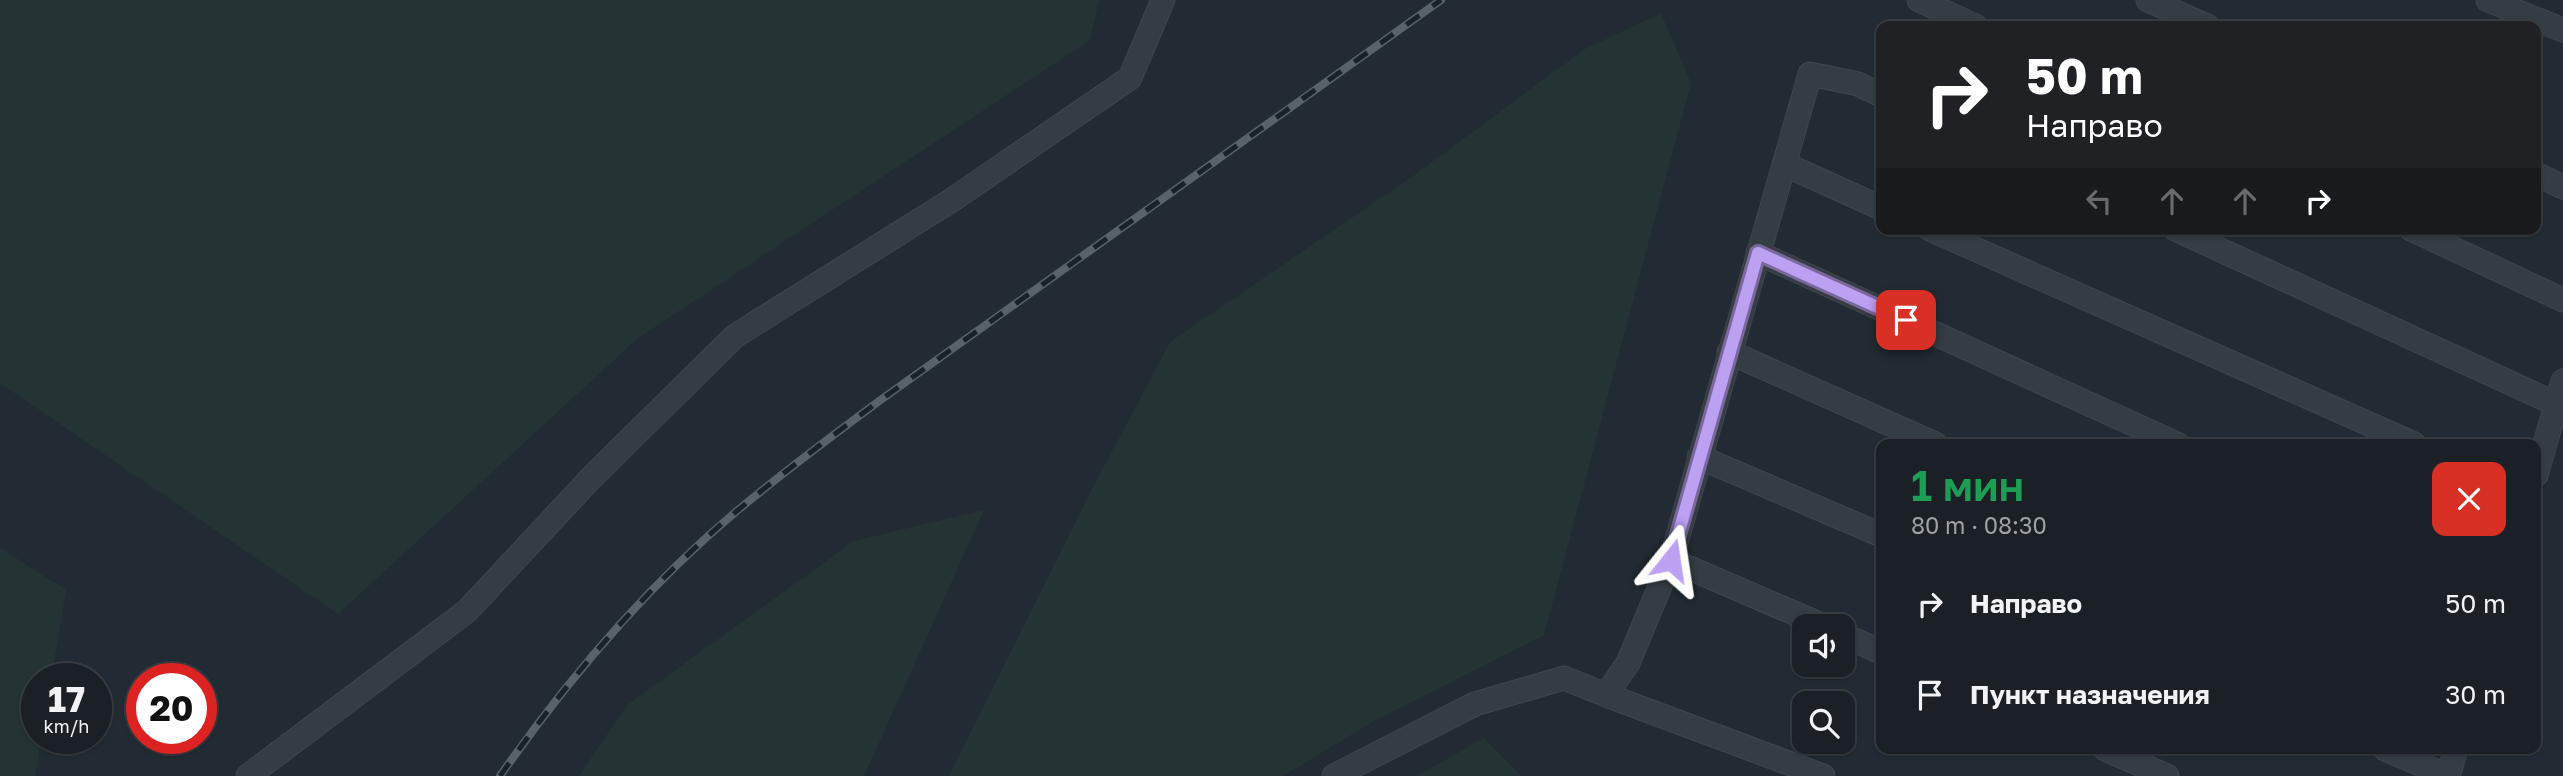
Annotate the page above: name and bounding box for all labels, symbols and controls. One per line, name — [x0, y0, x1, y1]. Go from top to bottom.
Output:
text: 50 m — [2026, 46, 2143, 105]
icon: right — [1911, 49, 2002, 140]
text: Направо — [2026, 106, 2163, 144]
icon: left — [2080, 182, 2118, 220]
icon: ahead — [2153, 182, 2191, 220]
icon: ahead — [2226, 182, 2264, 220]
icon: right — [2299, 182, 2337, 220]
pin — [1876, 290, 1936, 350]
icon: arrive — [1887, 301, 1925, 339]
text: 1 мин — [1911, 460, 2024, 510]
button: close — [2432, 462, 2506, 536]
text: 80 m · 08:30 — [1911, 511, 2047, 539]
position arrow — [1634, 523, 1708, 597]
icon: right — [1911, 585, 1949, 623]
text: Направо — [1970, 588, 2082, 619]
text: 50 m — [2445, 588, 2506, 619]
map controls — [1792, 614, 1855, 754]
button: sound — [1792, 614, 1855, 677]
speed limit sign: 20 — [126, 663, 217, 754]
icon: arrive — [1911, 676, 1949, 714]
text: 17 — [48, 678, 85, 720]
text: Пункт назначения — [1970, 679, 2210, 710]
text: 30 m — [2445, 679, 2506, 710]
button: search — [1792, 691, 1855, 754]
text: km/h — [44, 715, 89, 737]

